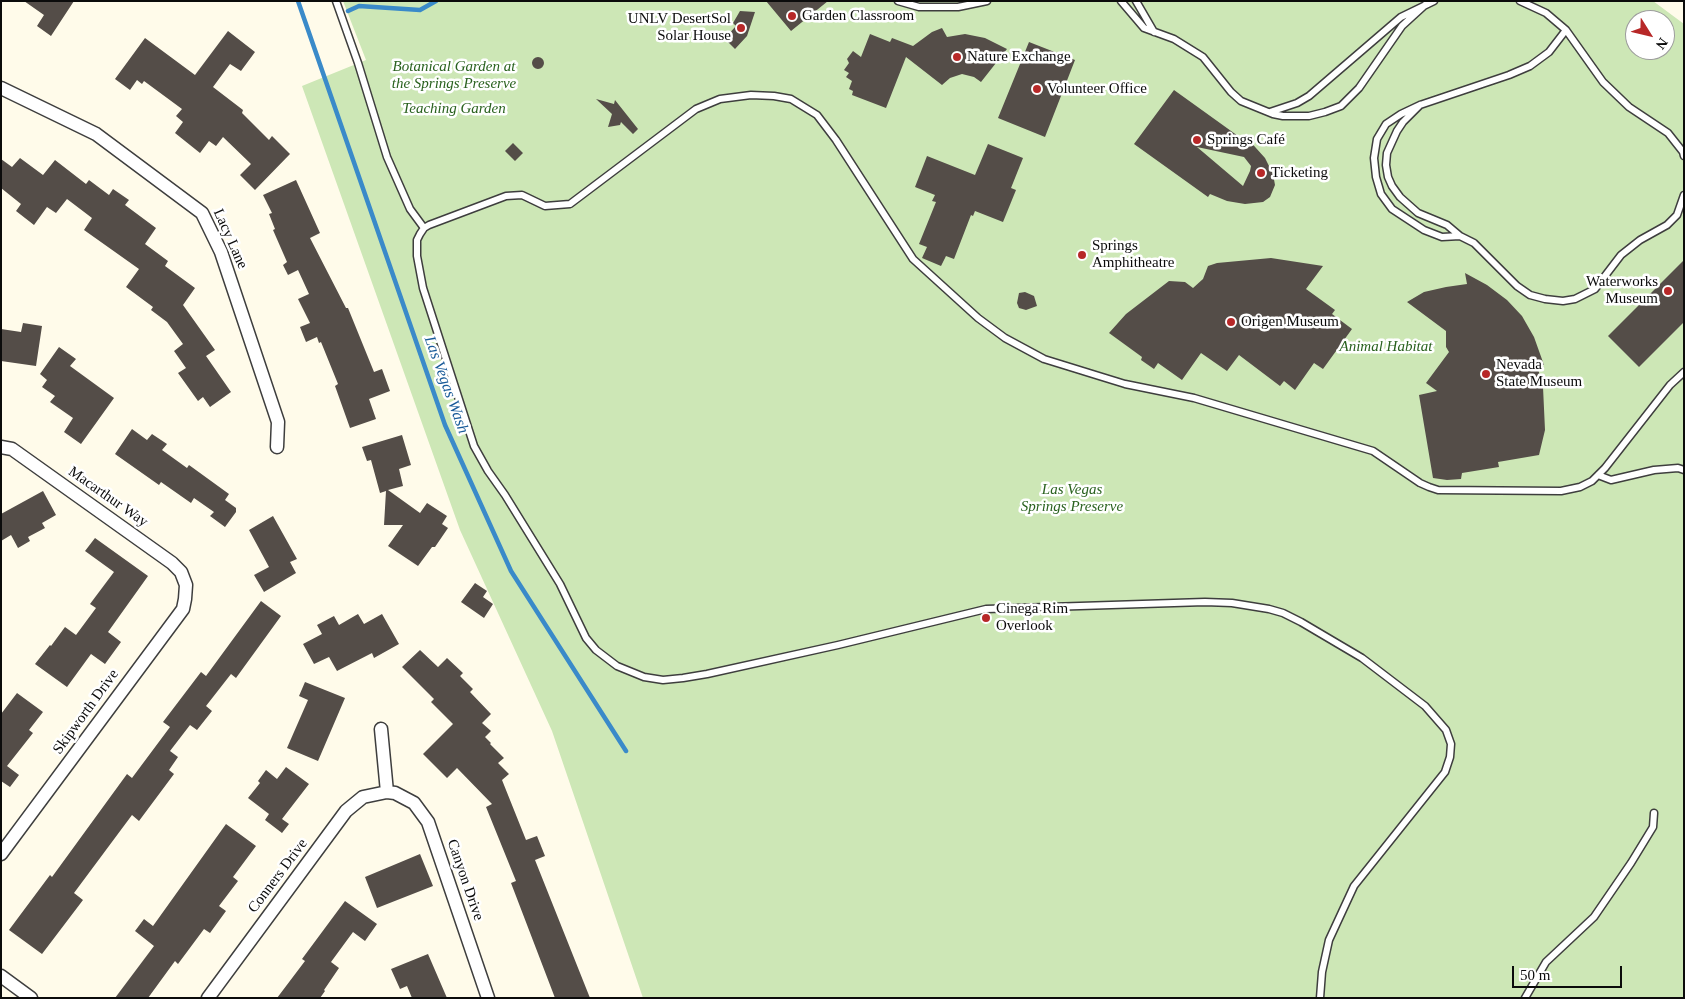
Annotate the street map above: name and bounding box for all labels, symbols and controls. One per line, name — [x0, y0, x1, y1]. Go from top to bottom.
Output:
place label: Garden Classroom — [802, 7, 914, 25]
place label: UNLV DesertSol Solar House — [628, 10, 731, 45]
marker: Garden Classroom — [786, 10, 798, 22]
north arrow — [1625, 10, 1675, 60]
marker: UNLV DesertSol Solar House — [735, 22, 747, 34]
text: N — [1653, 35, 1671, 52]
place label: Nature Exchange — [967, 48, 1071, 66]
marker: Nature Exchange — [951, 51, 963, 63]
park label: Botanical Garden at the Springs Preserve — [392, 58, 516, 93]
place label: Volunteer Office — [1047, 80, 1147, 98]
marker: Volunteer Office — [1031, 83, 1043, 95]
park label: Teaching Garden — [402, 100, 506, 118]
place label: Springs Café — [1207, 131, 1285, 149]
marker: Springs Café — [1191, 134, 1203, 146]
place label: Ticketing — [1271, 164, 1328, 182]
marker: Ticketing — [1255, 167, 1267, 179]
street label: Lacy Lane — [209, 206, 251, 272]
place label: Springs Amphitheatre — [1092, 237, 1174, 272]
marker: Springs Amphitheatre — [1076, 249, 1088, 261]
place label: Waterworks Museum — [1586, 273, 1658, 308]
marker: Waterworks Museum — [1662, 285, 1674, 297]
place label: Origen Museum — [1241, 313, 1339, 331]
marker: Origen Museum — [1225, 316, 1237, 328]
water label: Las Vegas Wash — [419, 334, 473, 436]
park label: Animal Habitat — [1340, 338, 1432, 356]
place label: Nevada State Museum — [1496, 356, 1582, 391]
marker: Nevada State Museum — [1480, 368, 1492, 380]
street label: Macarthur Way — [65, 463, 151, 531]
park label: Las Vegas Springs Preserve — [1021, 481, 1123, 516]
place label: Cinega Rim Overlook — [996, 600, 1068, 635]
marker: Cinega Rim Overlook — [980, 612, 992, 624]
street label: Skipworth Drive — [49, 666, 123, 758]
street label: Conners Drive — [244, 835, 312, 917]
street label: Canyon Drive — [443, 837, 487, 923]
scale bar — [1515, 956, 1625, 988]
text: 50 m — [1520, 967, 1550, 983]

